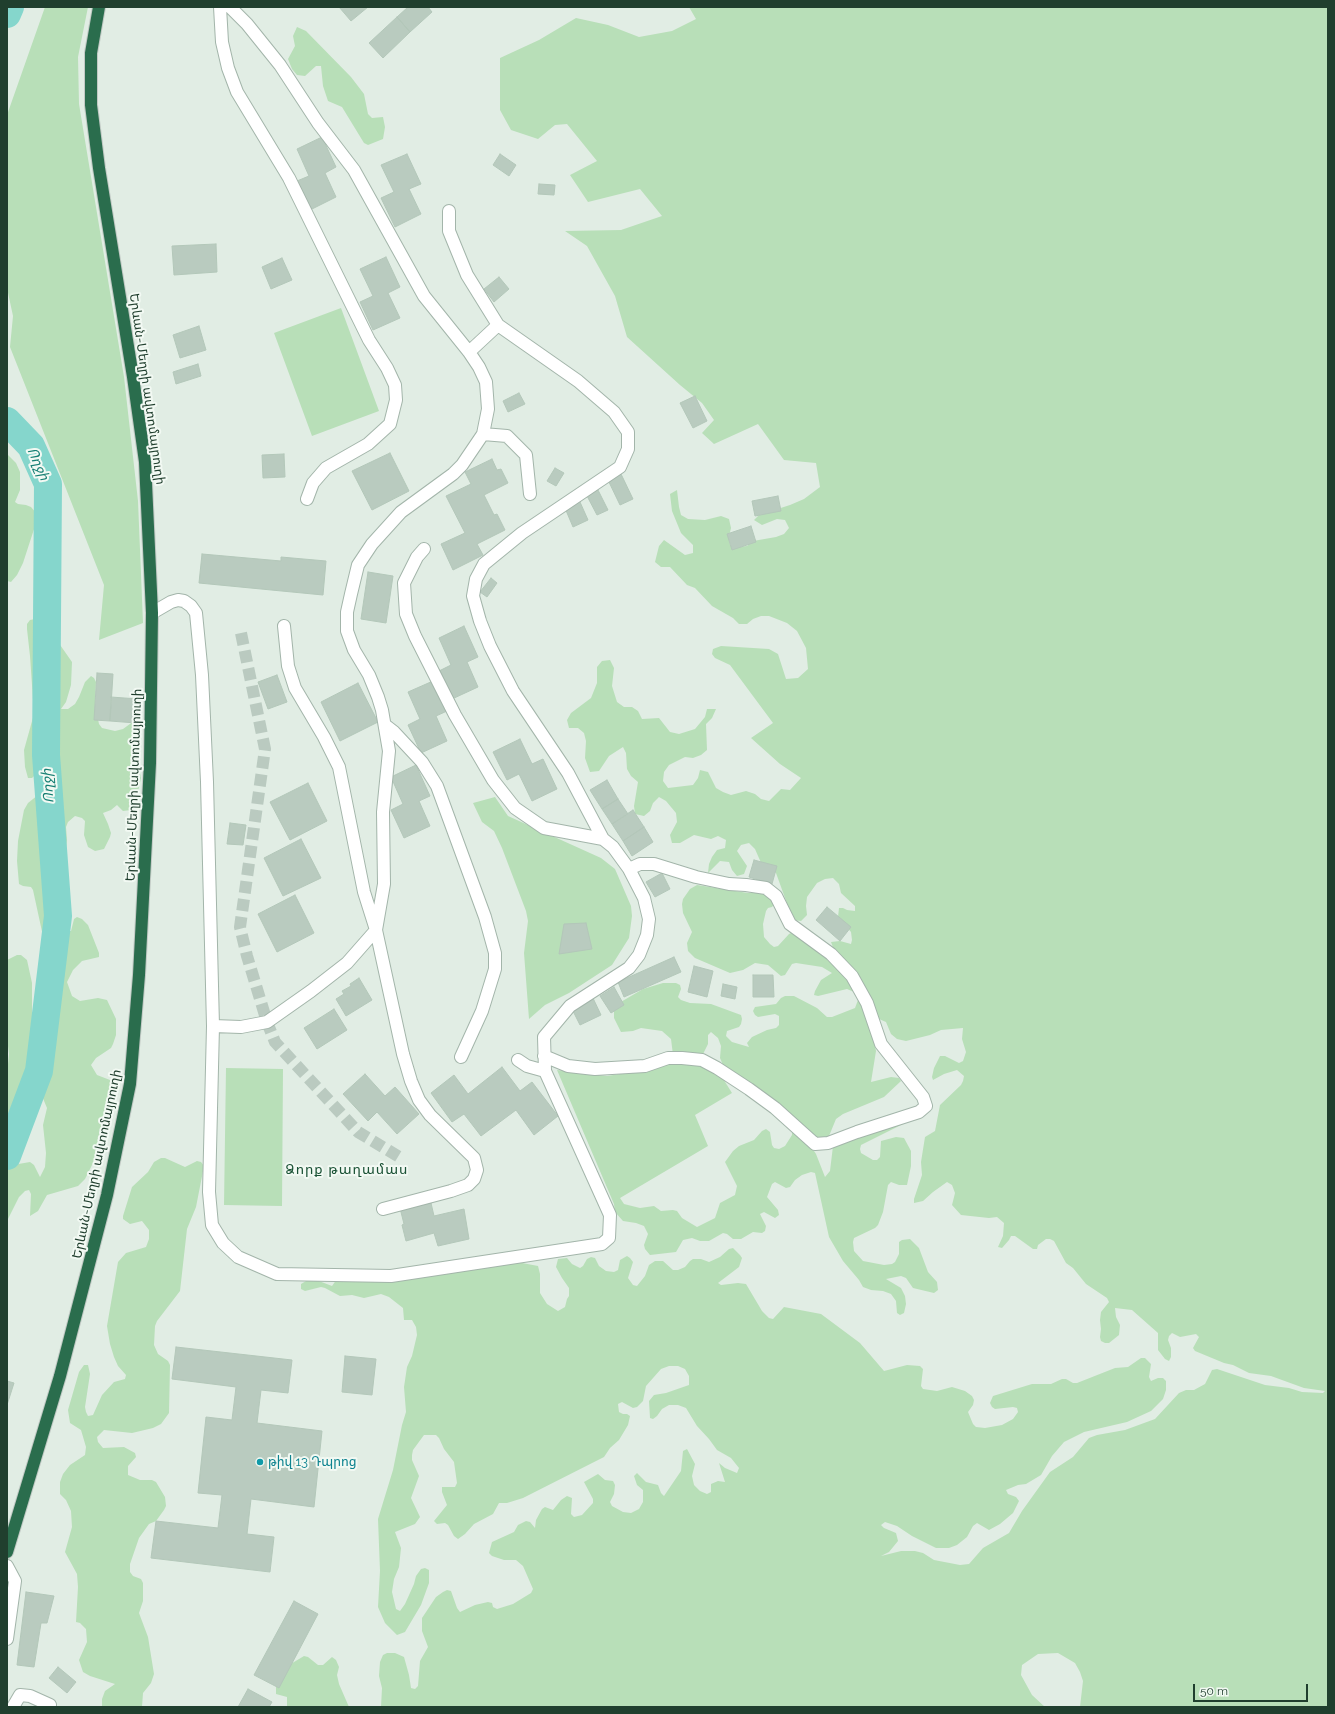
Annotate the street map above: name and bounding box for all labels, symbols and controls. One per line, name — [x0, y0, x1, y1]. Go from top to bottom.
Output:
street label: Երևան-Մեղրի ավտոմայրուղի — [126, 292, 168, 486]
water label: Ողջի — [23, 445, 53, 483]
street label: Երևան-Մեղրի ավտոմայրուղի — [123, 688, 145, 882]
water label: Ողջի — [38, 768, 58, 804]
street label: Երևան-Մեղրի ավտոմայրուղի — [69, 1068, 125, 1260]
district label: Ձորք թաղամաս — [286, 1162, 408, 1178]
place label: թիվ 13 Դպրոց — [268, 1454, 357, 1470]
marker: թիվ 13 Դպրոց — [255, 1457, 265, 1467]
scale bar — [1195, 1676, 1310, 1702]
text: 50 m — [1200, 1684, 1228, 1698]

